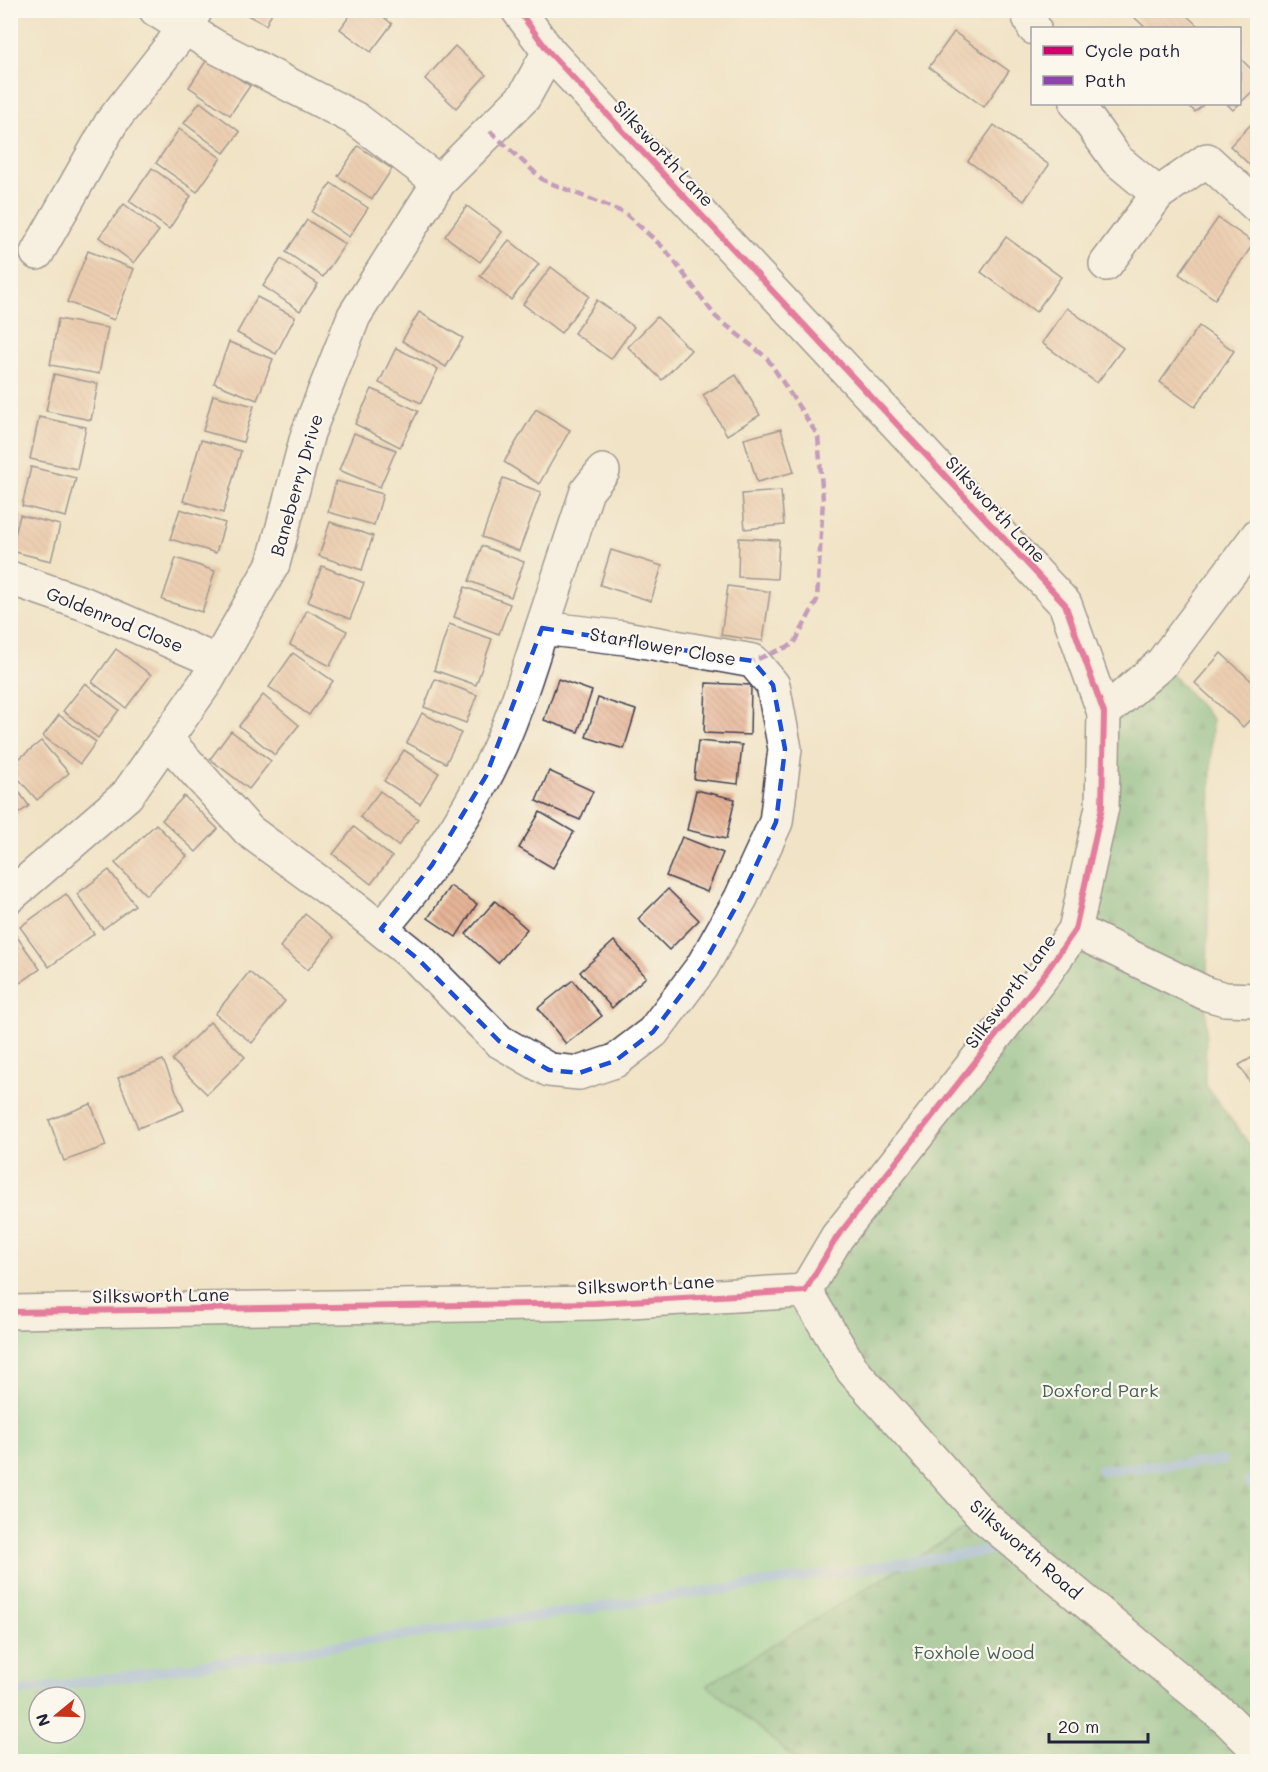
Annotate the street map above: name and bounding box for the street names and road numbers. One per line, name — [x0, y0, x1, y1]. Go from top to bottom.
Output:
street label: Silksworth Lane — [608, 94, 720, 212]
street label: Baneberry Drive — [264, 411, 328, 559]
street label: Silksworth Lane — [940, 450, 1052, 568]
street label: Goldenrod Close — [43, 581, 187, 657]
street label: Starflower Close — [588, 621, 738, 671]
street label: Silksworth Lane — [959, 929, 1061, 1053]
street label: Silksworth Lane — [577, 1268, 715, 1300]
street label: Silksworth Lane — [92, 1282, 230, 1308]
street label: Silksworth Road — [965, 1494, 1087, 1604]

